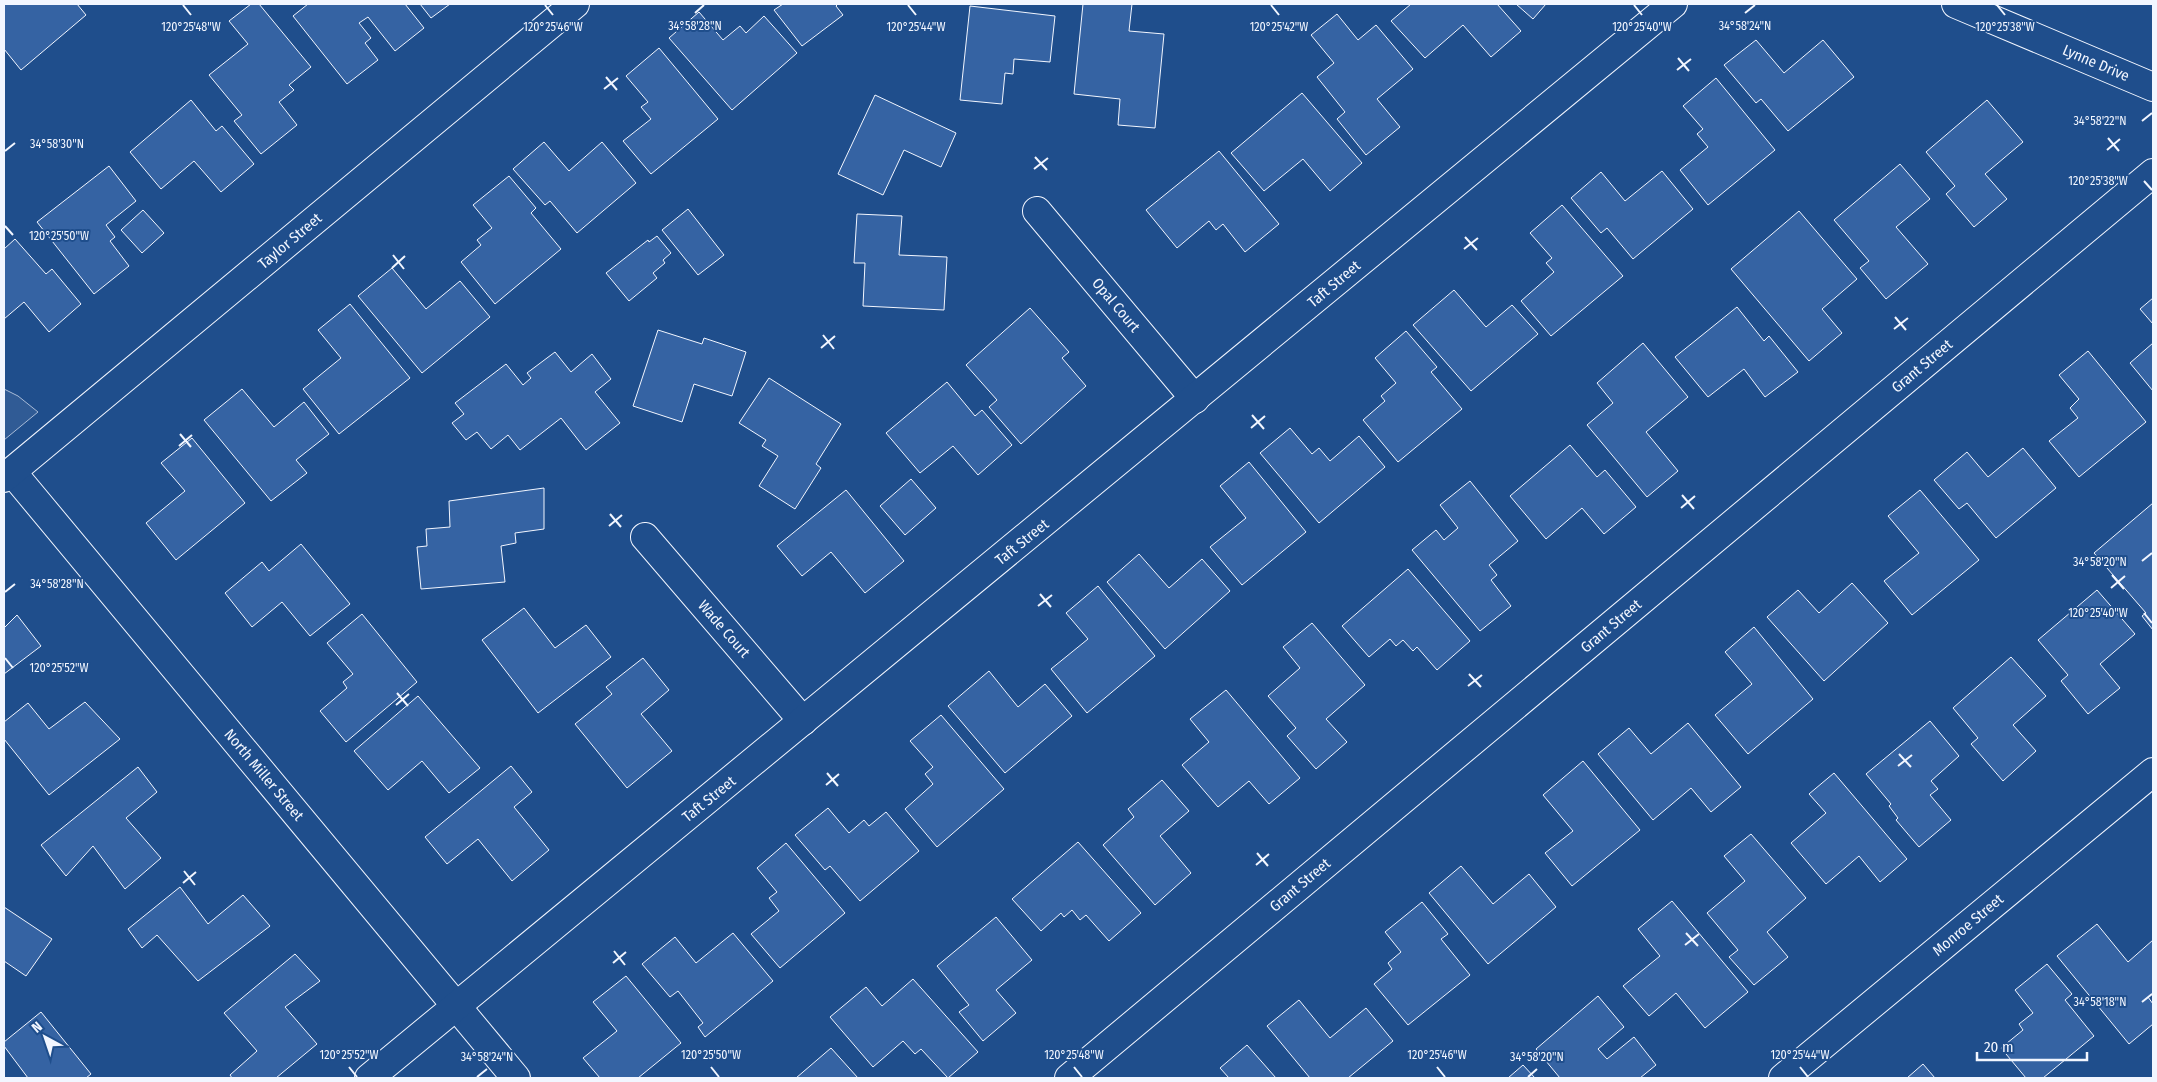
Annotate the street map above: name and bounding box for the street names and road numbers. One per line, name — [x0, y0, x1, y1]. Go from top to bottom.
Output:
street label: Lynne Drive — [2060, 41, 2132, 85]
street label: Taylor Street — [255, 209, 326, 273]
street label: Taft Street — [1304, 257, 1364, 311]
street label: Opal Court — [1088, 274, 1144, 336]
street label: Grant Street — [1888, 335, 1956, 397]
street label: Taft Street — [992, 515, 1052, 569]
street label: Grant Street — [1577, 595, 1645, 657]
street label: Wade Court — [694, 597, 754, 662]
street label: North Miller Street — [220, 726, 308, 824]
street label: Taft Street — [679, 772, 739, 826]
street label: Grant Street — [1266, 854, 1334, 916]
street label: Monroe Street — [1929, 890, 2007, 960]

